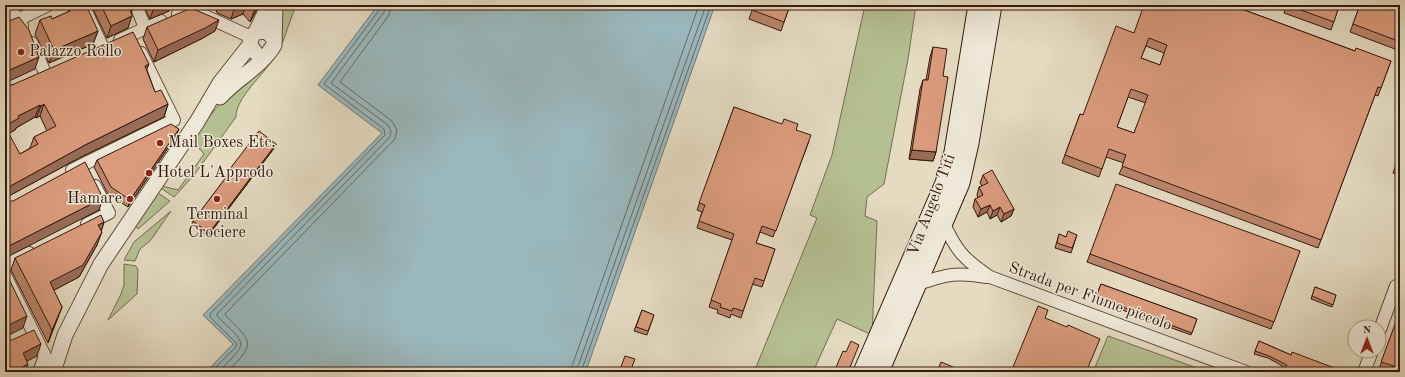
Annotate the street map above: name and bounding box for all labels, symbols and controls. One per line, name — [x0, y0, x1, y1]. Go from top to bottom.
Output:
place label: Palazzo Rollo — [29, 44, 122, 60]
marker: Palazzo Rollo — [16, 47, 26, 57]
place label: Mail Boxes Etc. — [168, 135, 276, 151]
marker: Mail Boxes Etc. — [155, 138, 165, 148]
street label: Via Angelo Titi — [905, 152, 959, 258]
place label: Hotel L'Approdo — [157, 165, 274, 181]
marker: Hotel L'Approdo — [144, 168, 154, 178]
place label: Hamare — [67, 191, 122, 207]
marker: Hamare — [125, 194, 135, 204]
marker: Terminal Crociere — [212, 194, 222, 204]
place label: Terminal Crociere — [186, 207, 248, 241]
street label: Strada per Fiume piccolo — [1006, 260, 1174, 334]
north arrow — [1347, 319, 1387, 359]
text: N — [1363, 325, 1372, 336]

